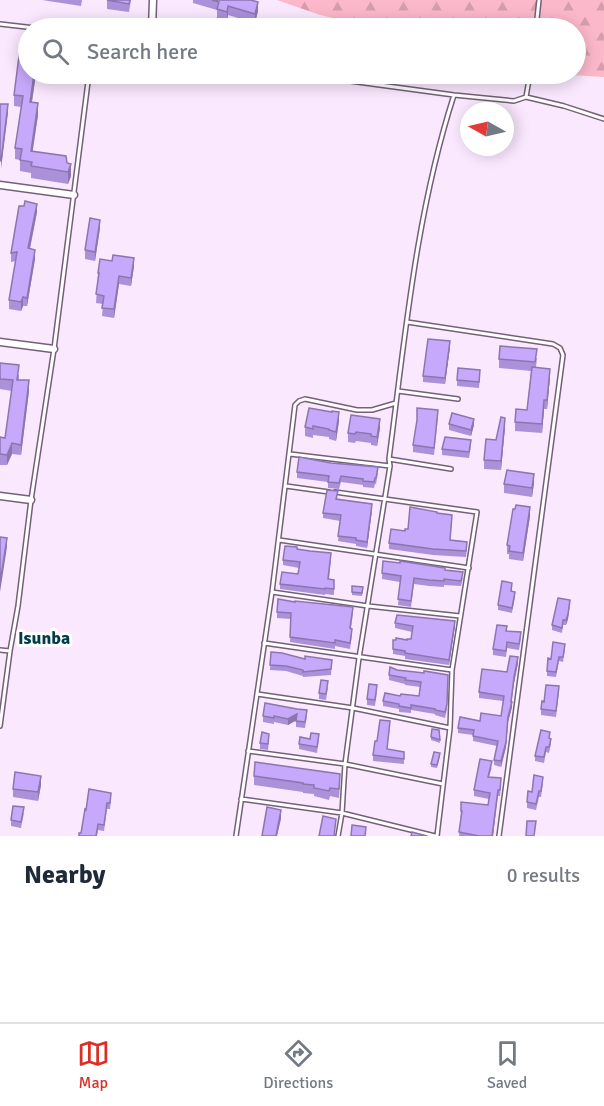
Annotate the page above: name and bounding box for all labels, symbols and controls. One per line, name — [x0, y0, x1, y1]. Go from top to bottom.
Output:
search box — [18, 18, 586, 84]
icon: search — [39, 35, 72, 68]
text: Search here — [87, 38, 198, 65]
north arrow — [460, 102, 514, 156]
district label: Isunba — [18, 627, 70, 649]
text: Nearby — [24, 859, 105, 891]
text: 0 results — [507, 863, 580, 888]
tab: Map — [77, 1037, 110, 1093]
tab: Directions — [263, 1037, 333, 1093]
tab: Saved — [487, 1037, 527, 1093]

